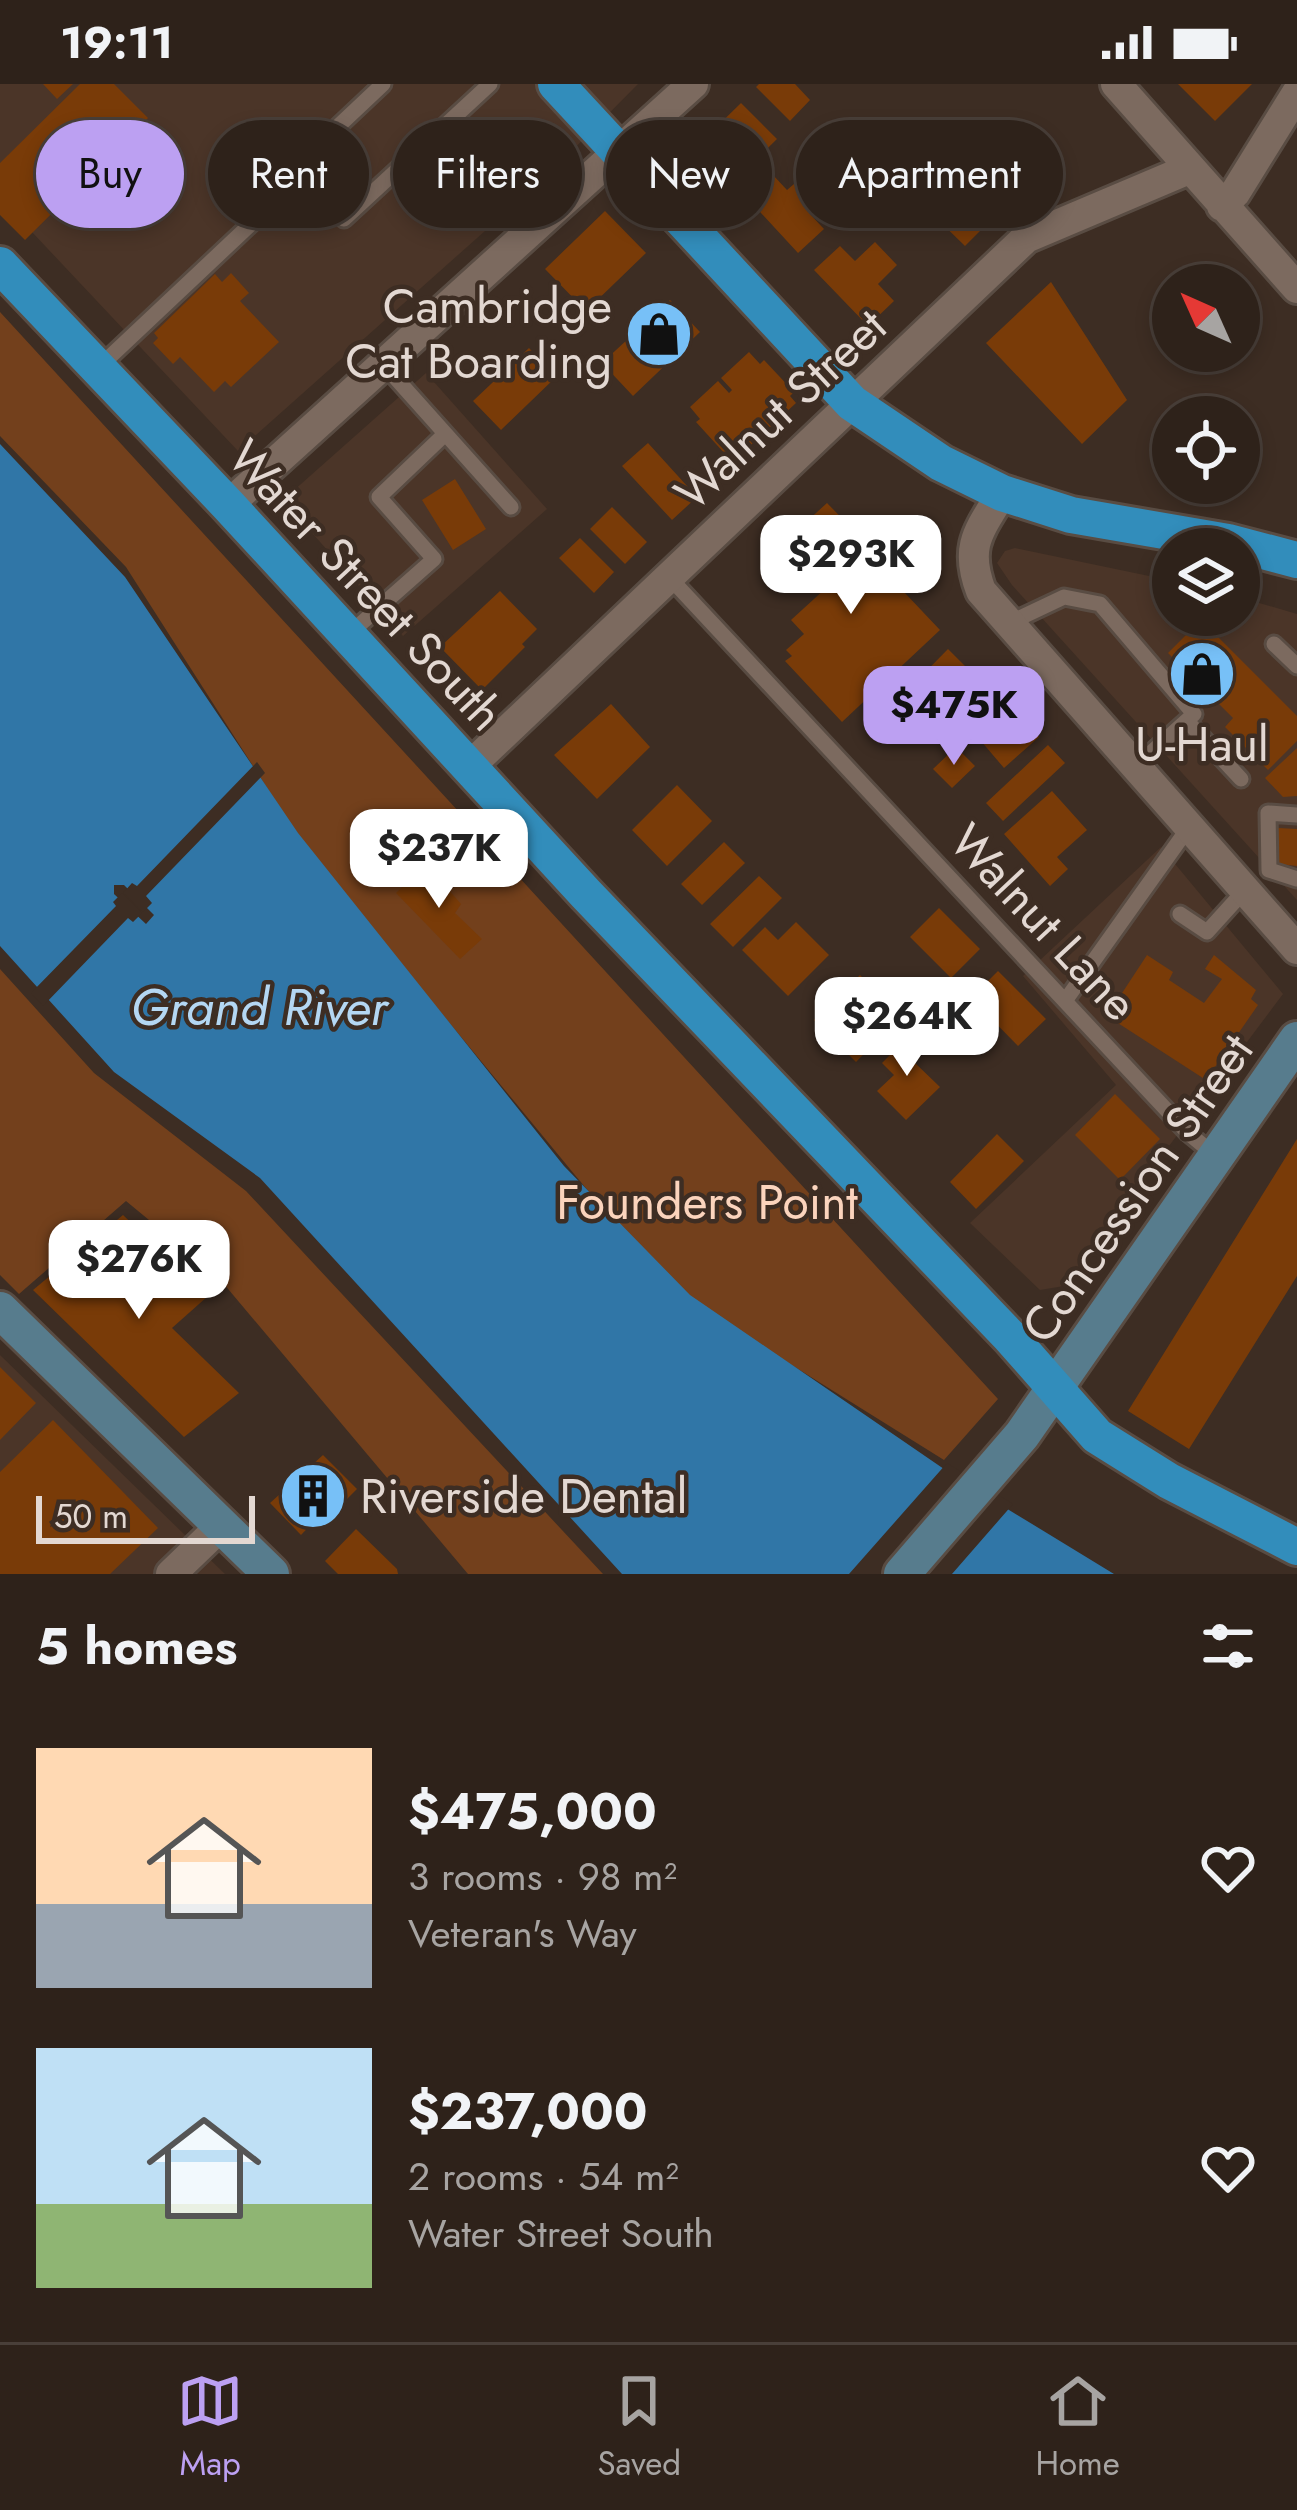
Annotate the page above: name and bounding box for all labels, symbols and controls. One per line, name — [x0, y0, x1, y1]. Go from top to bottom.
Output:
text: 19:11 — [60, 10, 173, 75]
chip: Buy — [36, 120, 184, 228]
chip: Rent — [208, 120, 369, 228]
chip: Filters — [393, 120, 582, 228]
chip: New — [606, 120, 772, 228]
chip: Apartment — [796, 120, 1063, 228]
north arrow — [1152, 264, 1260, 372]
map controls — [1152, 264, 1260, 636]
place label: Cambridge Cat Boarding — [345, 272, 612, 396]
street label: Walnut Street — [659, 293, 902, 526]
shop icon: Cambridge Cat Boarding — [624, 299, 694, 369]
button: locate — [1152, 396, 1260, 504]
street label: Water Street South — [212, 424, 519, 746]
pin: $293K — [767, 515, 935, 617]
text: $293K — [787, 525, 915, 582]
button: layers — [1152, 528, 1260, 636]
shop icon: U-Haul — [1167, 639, 1237, 709]
pin: $475K — [870, 666, 1038, 768]
text: $475K — [890, 676, 1018, 733]
place label: U-Haul — [1135, 710, 1269, 779]
street label: Walnut Lane — [934, 808, 1153, 1036]
pin: $237K — [355, 809, 523, 911]
text: $237K — [377, 819, 501, 876]
water label: Grand River — [130, 970, 391, 1044]
pin: $264K — [823, 977, 991, 1079]
text: $264K — [842, 987, 972, 1044]
street label: Concession Street — [1005, 1019, 1270, 1357]
park label: Founders Point — [556, 1168, 858, 1237]
pin: $276K — [55, 1220, 223, 1322]
text: $276K — [76, 1230, 202, 1287]
building icon: Riverside Dental — [278, 1461, 348, 1531]
place label: Riverside Dental — [360, 1462, 687, 1531]
scale bar — [36, 1490, 255, 1543]
text: 50 m — [54, 1493, 128, 1540]
text: 5 homes — [36, 1609, 238, 1683]
icon: filters — [1195, 1613, 1261, 1679]
text: $475,000 — [408, 1774, 657, 1848]
icon: home — [132, 1796, 276, 1940]
icon: heart — [1195, 1835, 1261, 1901]
text: 3 rooms · 98 m² — [408, 1848, 677, 1905]
text: Veteran's Way — [408, 1905, 637, 1962]
text: $237,000 — [408, 2074, 648, 2148]
icon: home — [132, 2096, 276, 2240]
icon: heart — [1195, 2135, 1261, 2201]
text: 2 rooms · 54 m² — [408, 2148, 679, 2205]
text: Water Street South — [408, 2205, 714, 2262]
tab: Map — [177, 2368, 243, 2487]
tab: Saved — [597, 2368, 681, 2487]
tab: Home — [1035, 2368, 1120, 2487]

